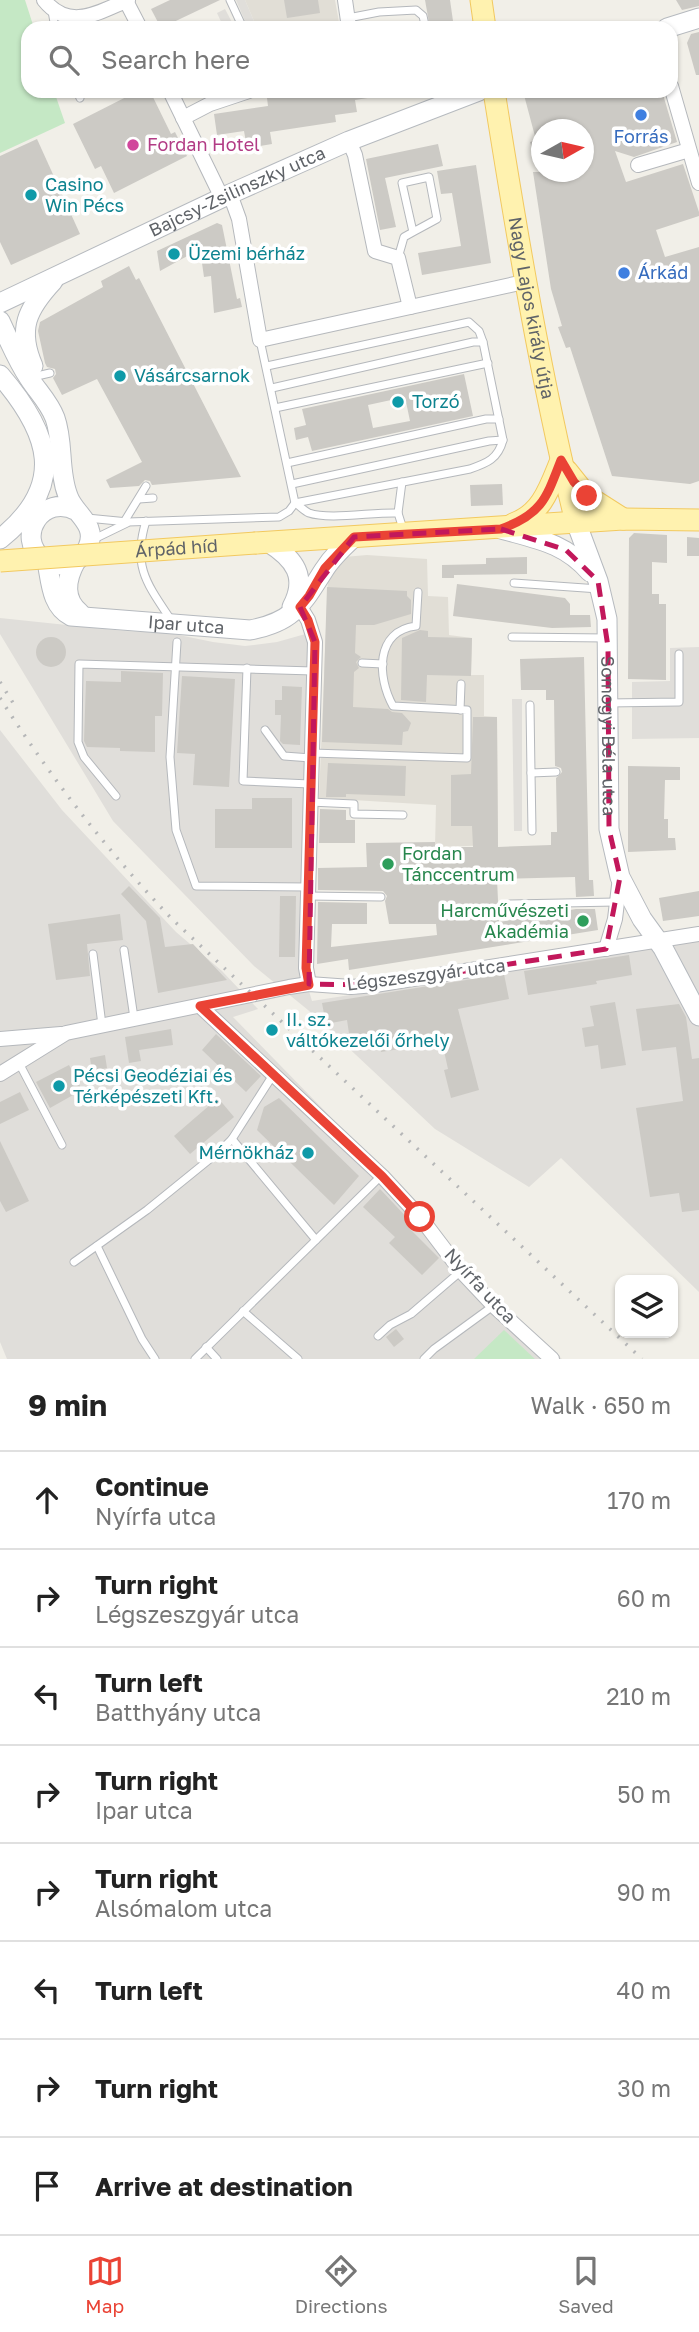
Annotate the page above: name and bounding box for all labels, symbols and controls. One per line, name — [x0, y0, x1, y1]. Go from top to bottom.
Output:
search box — [21, 21, 678, 98]
icon: search — [45, 41, 83, 79]
text: Search here — [101, 44, 250, 75]
marker: Forrás — [633, 107, 649, 123]
north arrow — [531, 119, 594, 182]
place label: Forrás — [614, 125, 668, 147]
place label: Fordan Hotel — [147, 133, 260, 155]
marker: Fordan Hotel — [125, 137, 141, 153]
street label: Bajcsy-Zsilinszky utca — [145, 141, 328, 241]
place label: Casino Win Pécs — [45, 173, 124, 216]
marker: Casino Win Pécs — [23, 187, 39, 203]
street label: Nagy Lajos király útja — [505, 215, 560, 401]
place label: Üzemi bérház — [188, 242, 305, 264]
marker: Üzemi bérház — [166, 246, 182, 262]
place label: Árkád — [638, 261, 688, 283]
marker: Árkád — [616, 265, 632, 281]
place label: Vásárcsarnok — [134, 364, 250, 386]
marker: Vásárcsarnok — [112, 368, 128, 384]
place label: Torzó — [412, 390, 460, 412]
marker: Torzó — [390, 394, 406, 410]
route end — [571, 480, 602, 511]
street label: Árpád híd — [134, 534, 219, 561]
street label: Ipar utca — [147, 610, 225, 638]
street label: Somogyi Béla utca — [597, 656, 621, 816]
place label: Fordan Tánccentrum — [402, 842, 515, 885]
marker: Fordan Tánccentrum — [380, 856, 396, 872]
place label: Harcművészeti Akadémia — [440, 899, 569, 942]
marker: Harcművészeti Akadémia — [575, 913, 591, 929]
street label: Légszeszgyár utca — [345, 953, 507, 995]
place label: II. sz. váltókezelői őrhely — [286, 1008, 450, 1051]
marker: II. sz. váltókezelői őrhely — [264, 1022, 280, 1038]
place label: Pécsi Geodéziai és Térképészeti Kft. — [73, 1064, 233, 1107]
marker: Pécsi Geodéziai és Térképészeti Kft. — [51, 1078, 67, 1094]
place label: Mérnökház — [199, 1141, 294, 1163]
marker: Mérnökház — [300, 1145, 316, 1161]
route start — [404, 1201, 435, 1232]
street label: Nyírfa utca — [440, 1243, 521, 1328]
map controls — [615, 1275, 678, 1338]
button: layers — [615, 1275, 678, 1338]
text: 9 min — [28, 1387, 107, 1423]
text: Walk · 650 m — [530, 1391, 671, 1419]
text: Continue — [95, 1471, 209, 1502]
icon: ahead — [28, 1481, 66, 1519]
text: 170 m — [607, 1486, 671, 1514]
text: Nyírfa utca — [95, 1502, 216, 1530]
text: Turn right — [95, 1569, 218, 1600]
icon: right — [28, 1579, 66, 1617]
text: 60 m — [617, 1584, 671, 1612]
text: Légszeszgyár utca — [95, 1600, 299, 1628]
text: Turn left — [95, 1667, 203, 1698]
icon: left — [28, 1677, 66, 1715]
text: 210 m — [606, 1682, 671, 1710]
text: Batthyány utca — [95, 1698, 261, 1726]
text: Turn right — [95, 1765, 218, 1796]
icon: right — [28, 1775, 66, 1813]
text: 50 m — [617, 1780, 671, 1808]
text: Ipar utca — [95, 1796, 193, 1824]
text: Turn right — [95, 1863, 218, 1894]
icon: right — [28, 1873, 66, 1911]
text: 90 m — [617, 1878, 671, 1906]
text: Alsómalom utca — [95, 1894, 272, 1922]
icon: left — [28, 1971, 66, 2009]
text: Turn left — [95, 1975, 203, 2006]
text: 40 m — [617, 1976, 671, 2004]
icon: right — [28, 2069, 66, 2107]
text: Turn right — [95, 2073, 218, 2104]
text: 30 m — [617, 2074, 671, 2102]
icon: arrive — [28, 2167, 66, 2205]
text: Arrive at destination — [95, 2171, 353, 2202]
tab: Map — [85, 2252, 124, 2317]
tab: Directions — [295, 2252, 388, 2317]
tab: Saved — [558, 2252, 614, 2317]

